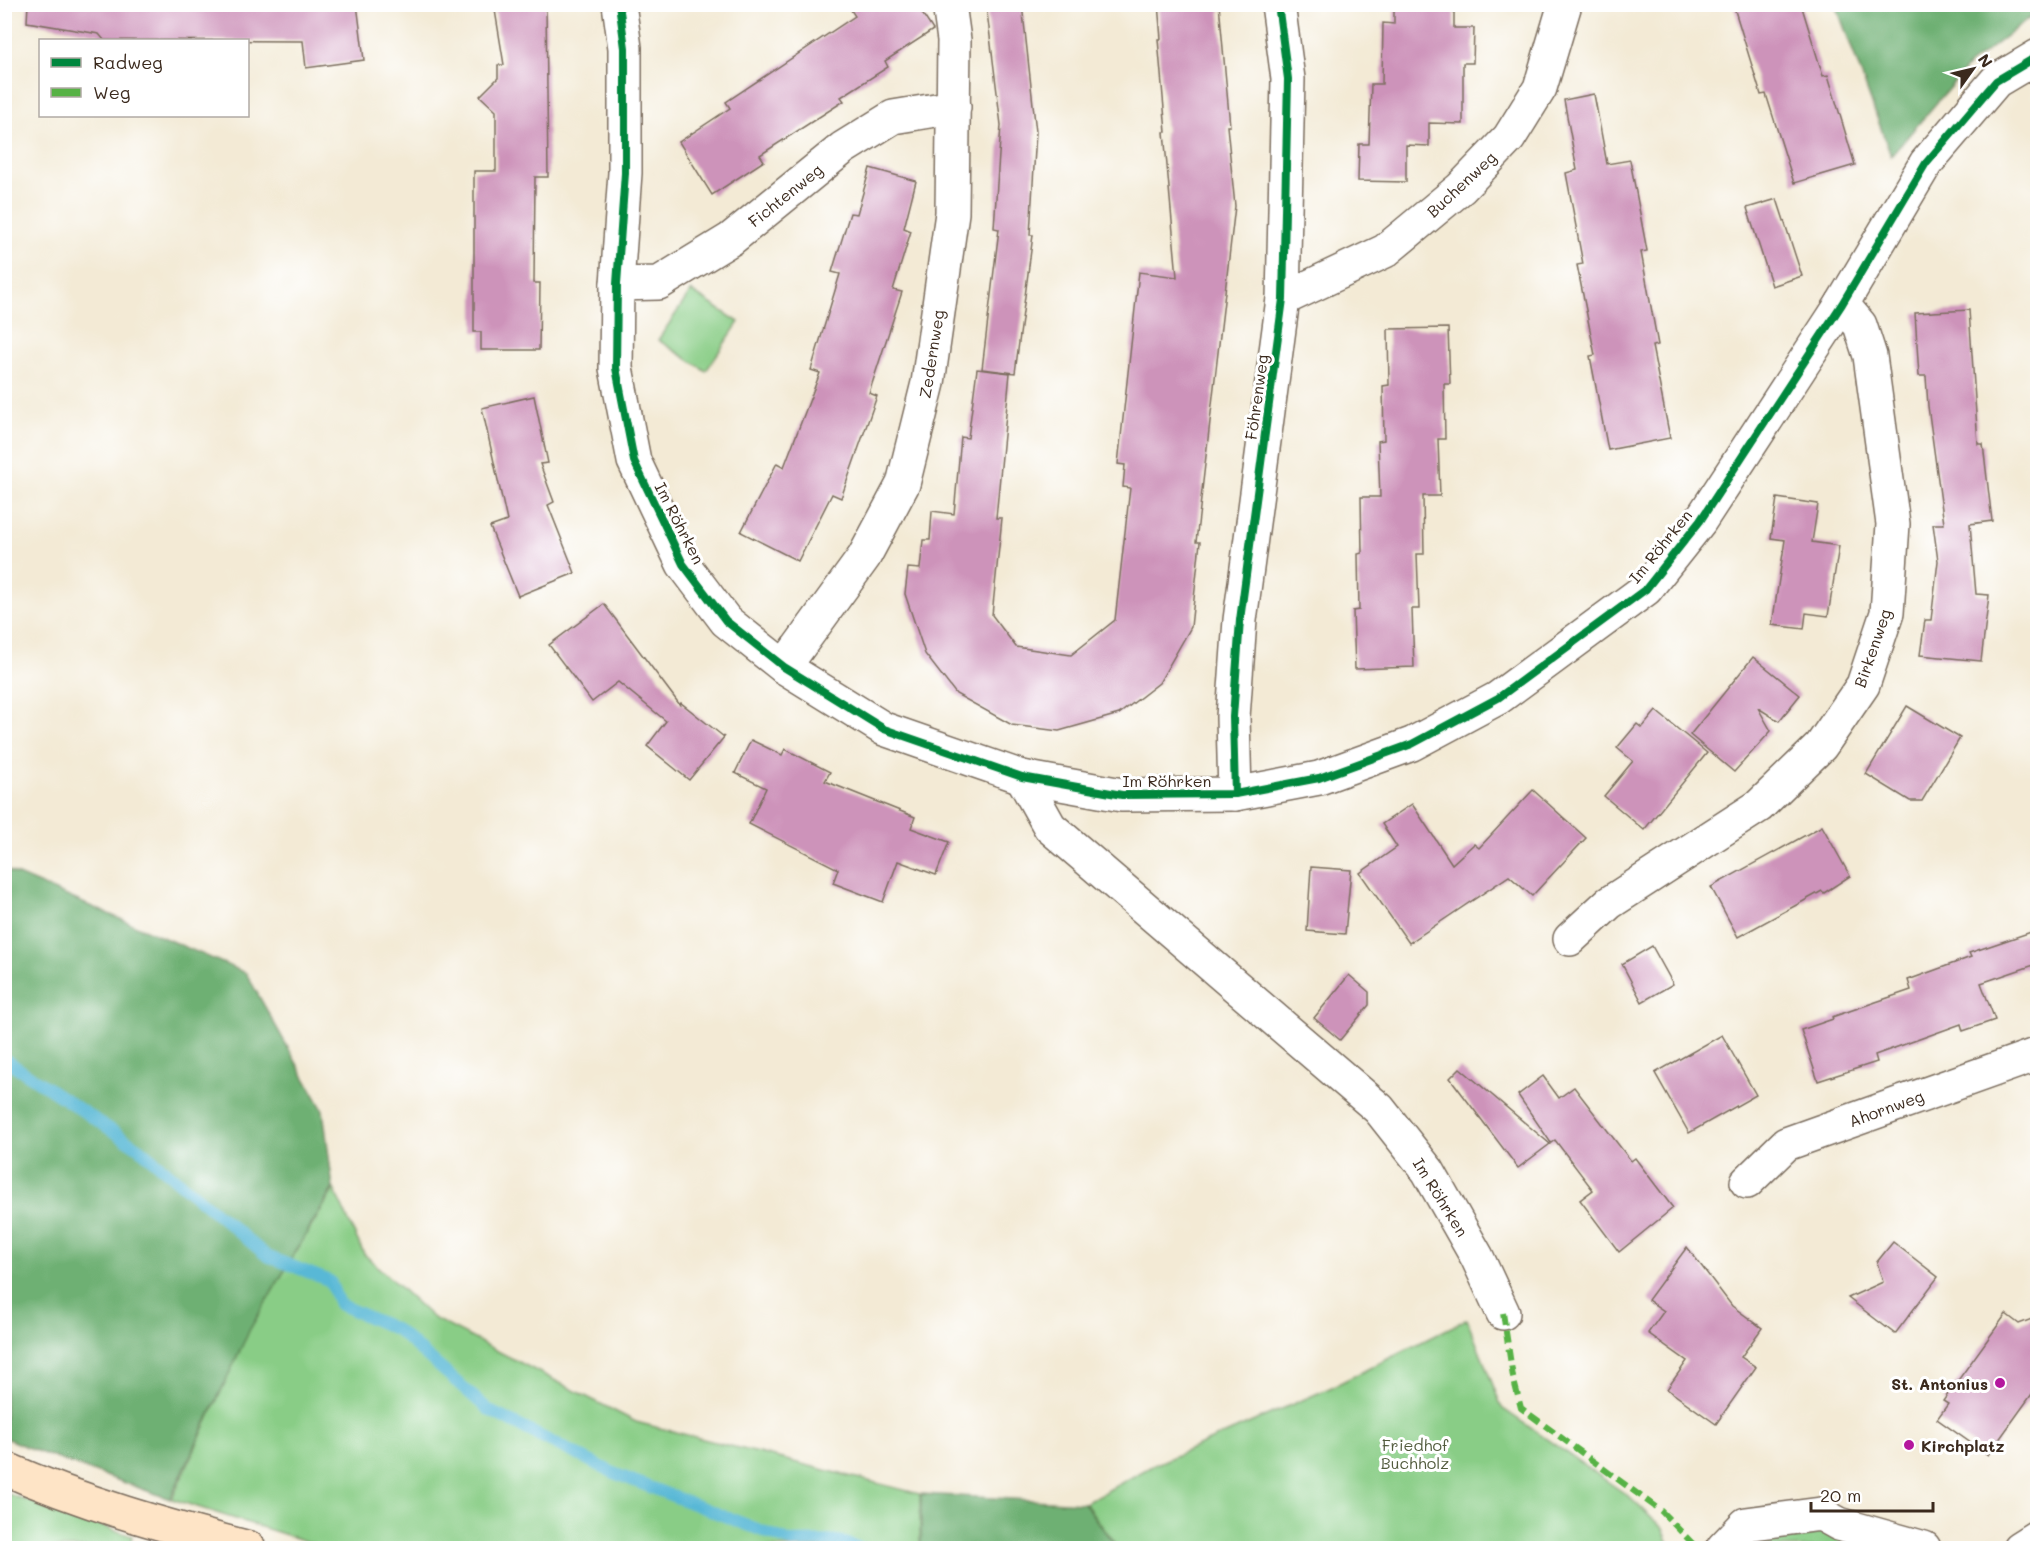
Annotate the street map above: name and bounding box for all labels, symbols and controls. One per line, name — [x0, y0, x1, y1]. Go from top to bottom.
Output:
legend — [39, 39, 249, 117]
north arrow — [1943, 39, 2003, 99]
text: N — [1974, 49, 1998, 71]
text: Radweg — [93, 50, 163, 74]
text: Weg — [93, 80, 130, 104]
street label: Buchenweg — [1422, 146, 1500, 222]
street label: Fichtenweg — [744, 159, 826, 231]
street label: Zedernweg — [914, 308, 948, 400]
street label: Föhrenweg — [1240, 353, 1272, 441]
street label: Im Röhrken — [650, 479, 710, 567]
street label: Im Röhrken — [1624, 505, 1696, 587]
street label: Birkenweg — [1849, 606, 1895, 690]
street label: Im Röhrken — [1123, 770, 1211, 791]
street label: Ahornweg — [1846, 1085, 1926, 1131]
street label: Im Röhrken — [1409, 1154, 1473, 1240]
place label: St. Antonius — [1891, 1373, 1988, 1394]
marker: St. Antonius — [1993, 1376, 2007, 1390]
park label: Friedhof Buchholz — [1381, 1434, 1449, 1473]
place label: Kirchplatz — [1921, 1435, 2005, 1456]
marker: Kirchplatz — [1902, 1438, 1916, 1452]
scale bar — [1811, 1475, 1932, 1513]
text: 20 m — [1820, 1483, 1861, 1507]

